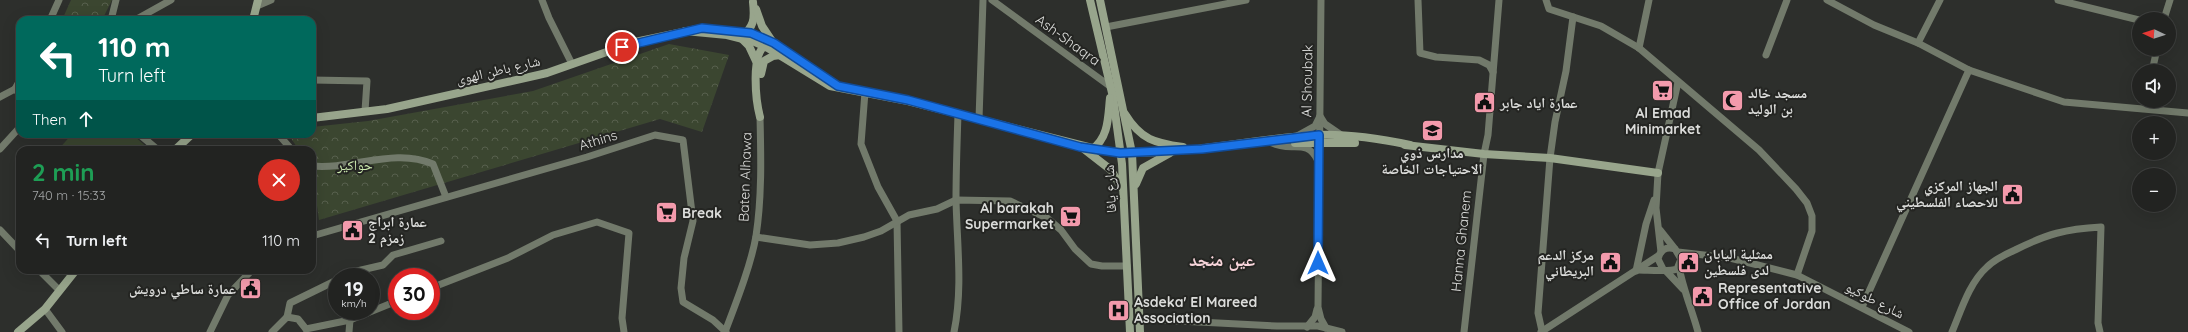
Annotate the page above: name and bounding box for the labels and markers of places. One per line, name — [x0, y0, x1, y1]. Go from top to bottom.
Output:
pin — [605, 30, 639, 64]
supermarket icon: Al Emad Minimarket — [1650, 78, 1676, 104]
place label: مسجد خالد بن الوليد — [1748, 84, 1807, 118]
mosque icon: مسجد خالد بن الوليد — [1719, 88, 1745, 114]
public building icon: عمارة اياد جابر — [1471, 90, 1497, 116]
place label: عمارة اياد جابر — [1499, 94, 1578, 112]
place label: Al Emad Minimarket — [1625, 104, 1701, 138]
school or university icon: مدارس ذوي الاحتياجات الخاصة — [1419, 118, 1445, 144]
place label: مدارس ذوي الاحتياجات الخاصة — [1381, 144, 1483, 178]
place label: الجهاز المركزي للاحصاء الفلسطيني — [1896, 177, 1998, 213]
public building icon: الجهاز المركزي للاحصاء الفلسطيني — [2000, 181, 2026, 207]
place label: Al barakah Supermarket — [965, 199, 1054, 233]
supermarket icon: Break — [654, 200, 680, 226]
supermarket icon: Al barakah Supermarket — [1057, 203, 1083, 229]
place label: Break — [682, 204, 722, 222]
place label: عمارة ابراج زمزم 2 — [368, 213, 427, 248]
public building icon: عمارة ابراج زمزم 2 — [339, 217, 365, 243]
place label: ممثلية اليابان لدى فلسطين — [1704, 245, 1773, 279]
place label: مركز الدعم البريطاني — [1537, 246, 1594, 282]
public building icon: ممثلية اليابان لدى فلسطين — [1676, 249, 1702, 275]
public building icon: مركز الدعم البريطاني — [1597, 250, 1623, 276]
public building icon: عمارة ساطي درويش — [238, 276, 264, 302]
place label: Representative Office of Jordan — [1718, 279, 1831, 313]
place label: عمارة ساطي درويش — [129, 280, 236, 300]
public building icon: Representative Office of Jordan — [1690, 283, 1716, 309]
place label: Asdeka' El Mareed Association — [1134, 293, 1257, 327]
hospital icon: Asdeka' El Mareed Association — [1105, 297, 1131, 323]

